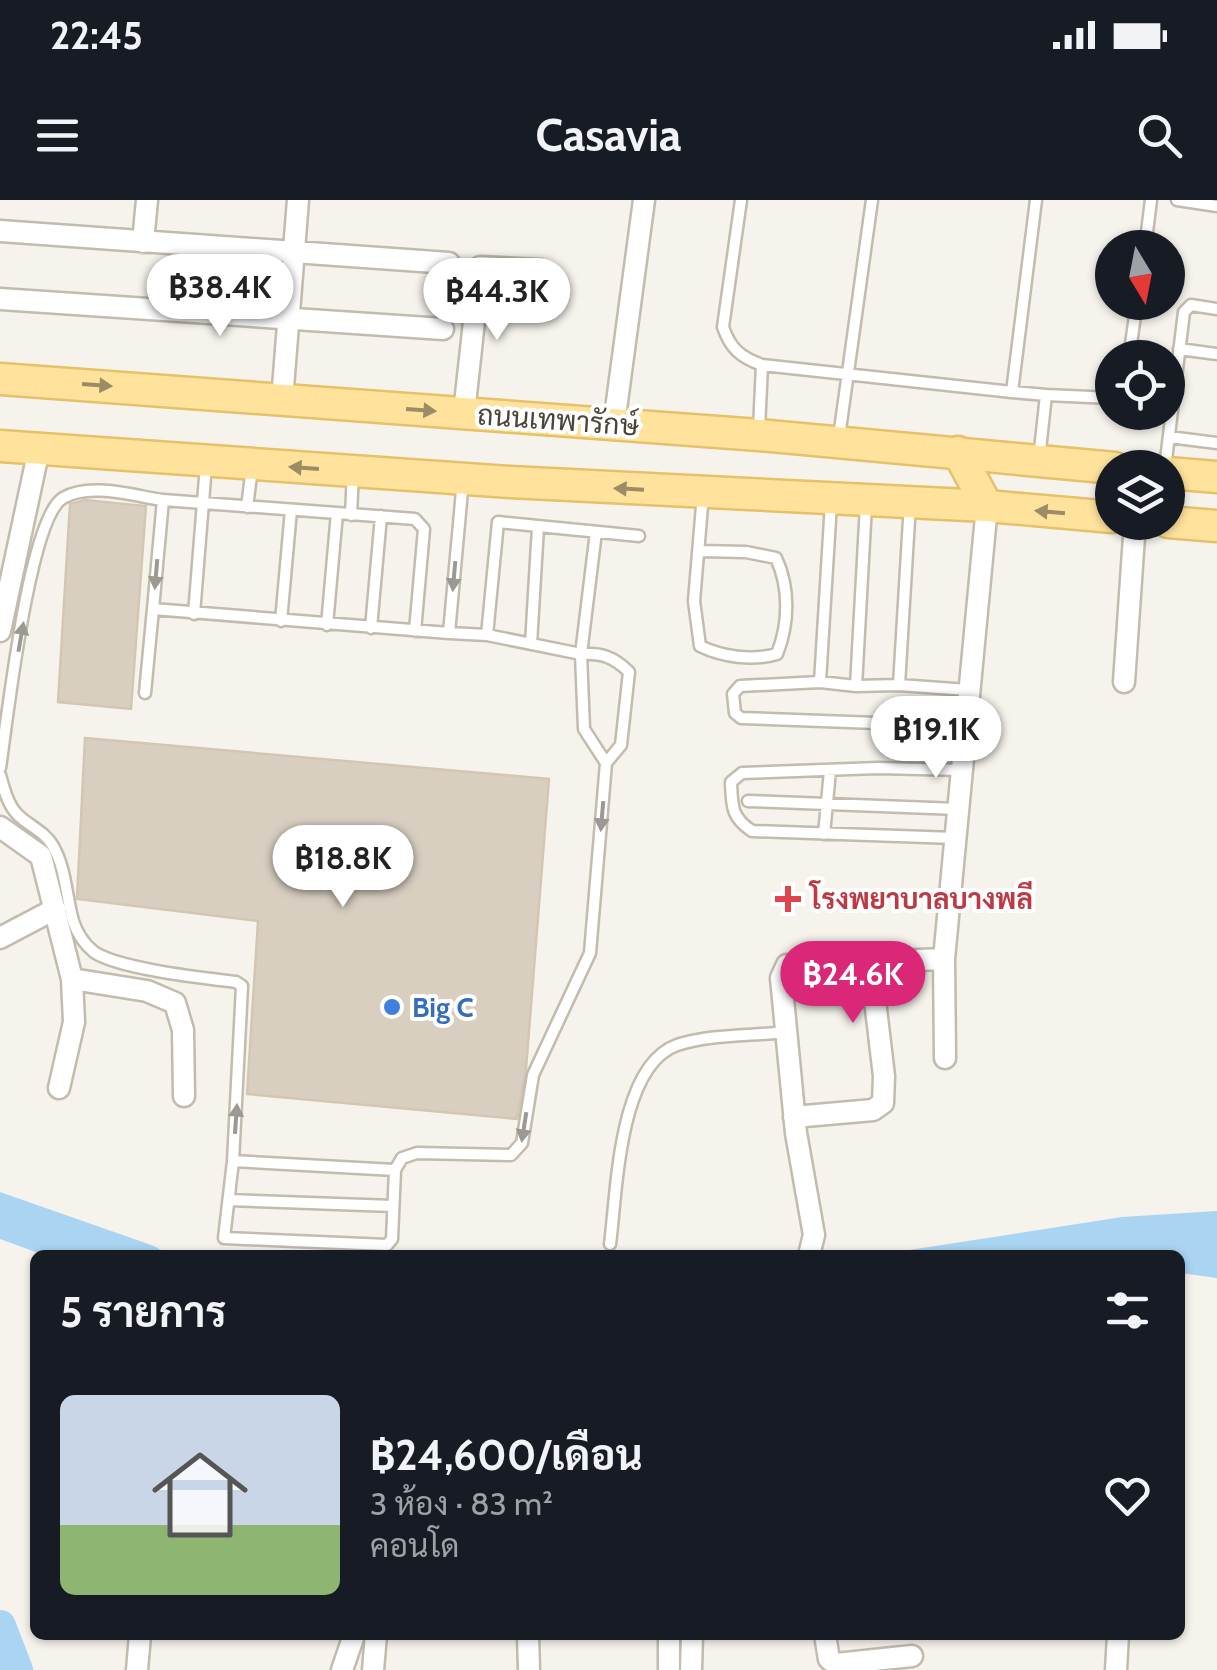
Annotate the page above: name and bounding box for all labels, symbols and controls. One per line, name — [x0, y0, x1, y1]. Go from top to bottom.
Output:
text: 22:45 — [50, 12, 143, 59]
icon: menu — [30, 108, 85, 163]
text: Casavia — [536, 108, 681, 162]
icon: search — [1132, 108, 1187, 163]
north arrow — [1095, 230, 1185, 320]
map controls — [1095, 230, 1185, 540]
pin: ฿38.4K — [139, 254, 301, 339]
pin: ฿44.3K — [416, 258, 578, 343]
text: ฿38.4K — [169, 267, 271, 306]
text: ฿44.3K — [445, 271, 549, 310]
button: locate — [1095, 340, 1185, 430]
one-way arrow — [82, 377, 114, 393]
street label: ถนนเทพารักษ์ — [476, 395, 641, 443]
one-way arrow — [406, 402, 438, 418]
button: layers — [1095, 450, 1185, 540]
one-way arrow — [288, 460, 320, 476]
one-way arrow — [612, 481, 644, 497]
one-way arrow — [1033, 503, 1065, 519]
one-way arrow — [147, 559, 163, 591]
one-way arrow — [446, 560, 462, 592]
one-way arrow — [13, 621, 29, 652]
pin: ฿19.1K — [855, 696, 1017, 781]
text: ฿19.1K — [893, 709, 979, 748]
one-way arrow — [593, 801, 609, 833]
pin: ฿18.8K — [262, 825, 424, 910]
text: ฿18.8K — [295, 838, 391, 877]
place label: โรงพยาบาลบางพลี — [808, 880, 1033, 916]
marker: โรงพยาบาลบางพลี — [775, 886, 801, 912]
pin: ฿24.6K — [772, 941, 934, 1026]
text: ฿24.6K — [802, 954, 904, 993]
place label: Big C — [412, 990, 473, 1024]
marker: Big C — [381, 996, 403, 1018]
one-way arrow — [228, 1103, 244, 1135]
one-way arrow — [516, 1112, 531, 1144]
icon: filters — [1100, 1283, 1155, 1338]
text: 5 รายการ — [60, 1286, 226, 1338]
text: ฿24,600/เดือน — [370, 1429, 643, 1481]
icon: home — [140, 1435, 260, 1555]
icon: heart — [1100, 1468, 1155, 1523]
text: 3 ห้อง · 83 m² — [370, 1484, 553, 1523]
text: คอนโด — [370, 1526, 460, 1565]

